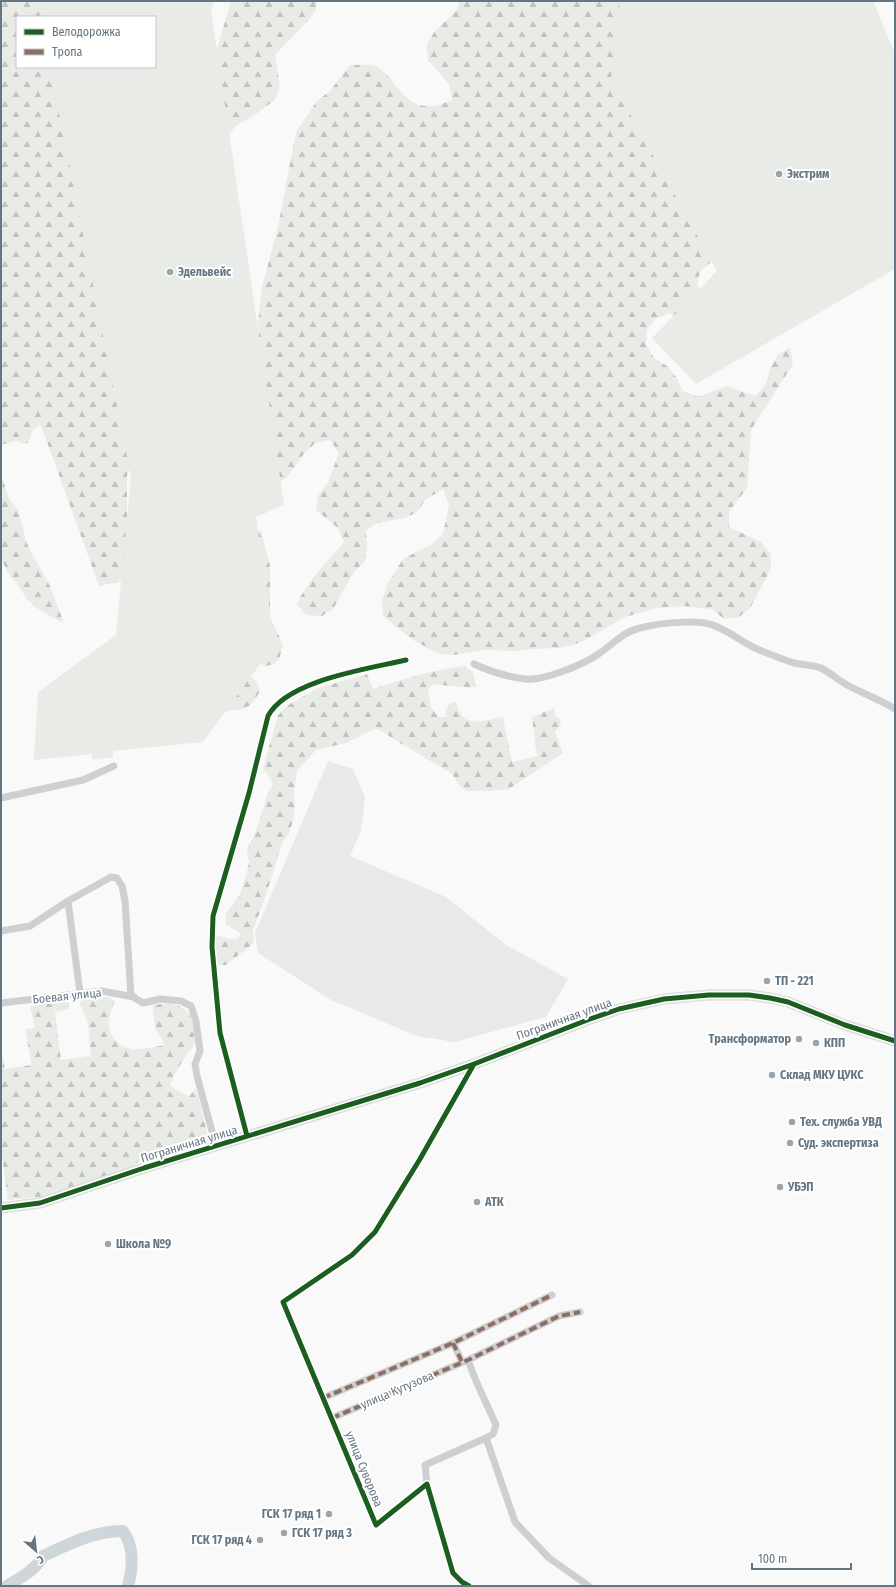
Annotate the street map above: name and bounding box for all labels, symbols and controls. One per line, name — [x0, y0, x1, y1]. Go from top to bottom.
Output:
legend — [16, 16, 156, 68]
text: Велодорожка — [52, 25, 121, 39]
text: Тропа — [52, 45, 83, 59]
place label: Экстрим — [787, 167, 830, 181]
marker: Экстрим — [774, 169, 784, 179]
place label: Эдельвейс — [178, 265, 232, 279]
marker: Эдельвейс — [165, 267, 175, 277]
place label: ТП - 221 — [775, 974, 814, 988]
marker: ТП - 221 — [762, 976, 772, 986]
street label: Боевая улица — [32, 985, 102, 1007]
street label: Пограничная улица — [515, 995, 614, 1043]
place label: Трансформатор — [708, 1032, 791, 1046]
marker: Трансформатор — [794, 1034, 804, 1044]
place label: КПП — [824, 1036, 845, 1050]
marker: КПП — [811, 1038, 821, 1048]
place label: Склад МКУ ЦУКС — [780, 1068, 864, 1082]
marker: Склад МКУ ЦУКС — [767, 1070, 777, 1080]
place label: Тех. служба УВД — [800, 1115, 882, 1129]
marker: Тех. служба УВД — [787, 1117, 797, 1127]
street label: Пограничная улица — [139, 1123, 239, 1165]
place label: Суд. экспертиза — [798, 1136, 879, 1150]
marker: Суд. экспертиза — [785, 1138, 795, 1148]
place label: УБЭП — [787, 1180, 814, 1194]
marker: УБЭП — [775, 1182, 785, 1192]
place label: АТК — [484, 1195, 504, 1209]
marker: АТК — [472, 1197, 482, 1207]
place label: Школа №9 — [116, 1237, 171, 1251]
marker: Школа №9 — [103, 1239, 113, 1249]
street label: улица Кутузова — [358, 1368, 436, 1412]
street label: улица Суворова — [342, 1429, 386, 1509]
place label: ГСК 17 ряд 1 — [262, 1507, 321, 1521]
marker: ГСК 17 ряд 1 — [324, 1509, 334, 1519]
place label: ГСК 17 ряд 3 — [292, 1526, 352, 1540]
marker: ГСК 17 ряд 3 — [279, 1528, 289, 1538]
north arrow — [16, 1531, 56, 1571]
place label: ГСК 17 ряд 4 — [192, 1533, 252, 1547]
marker: ГСК 17 ряд 4 — [255, 1535, 265, 1545]
scale bar — [752, 1545, 851, 1571]
text: С — [35, 1552, 46, 1567]
text: 100 m — [758, 1552, 787, 1566]

